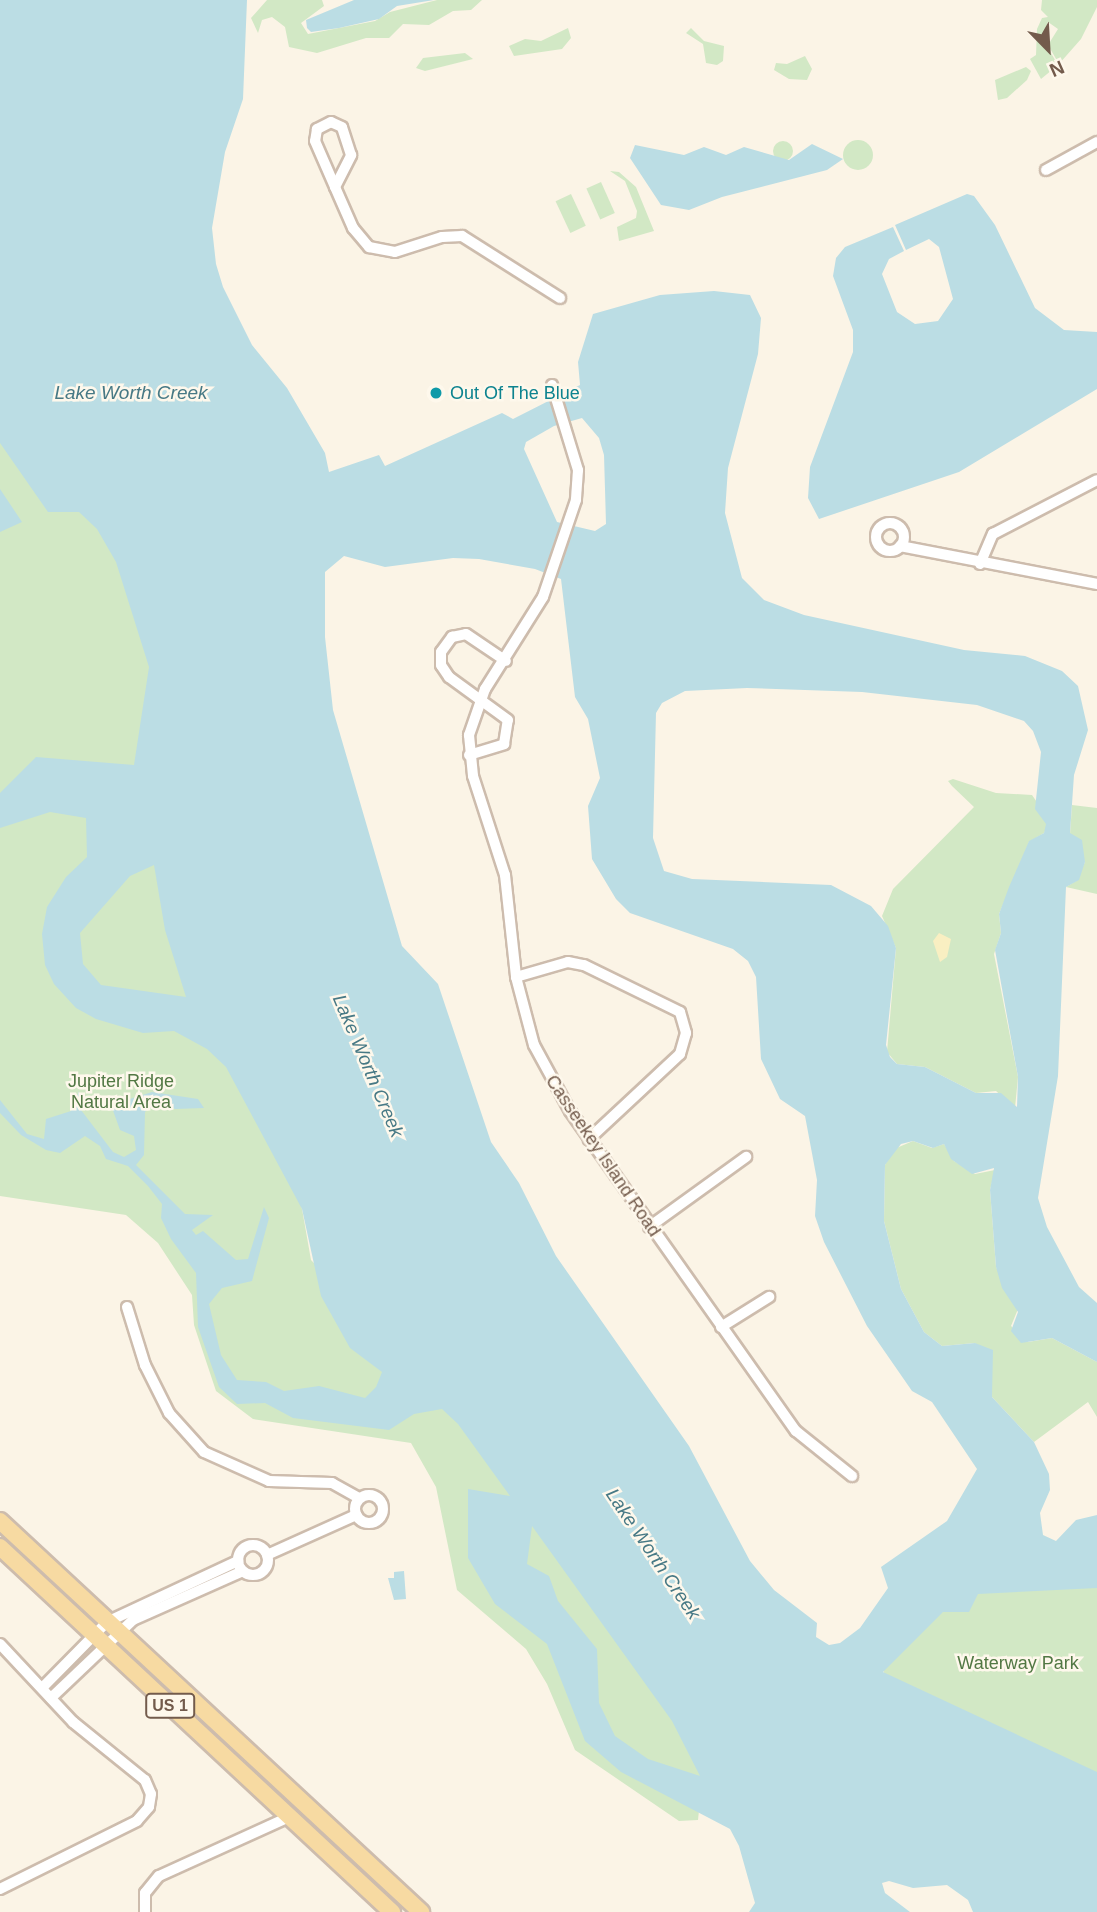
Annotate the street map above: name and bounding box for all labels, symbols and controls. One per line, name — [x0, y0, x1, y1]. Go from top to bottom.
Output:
north arrow — [1013, 14, 1083, 84]
text: N — [1046, 56, 1067, 81]
water label: Lake Worth Creek — [54, 382, 208, 404]
place label: Out Of The Blue — [450, 382, 580, 404]
marker: Out Of The Blue — [428, 385, 444, 401]
water label: Lake Worth Creek — [328, 991, 408, 1141]
park label: Jupiter Ridge Natural Area — [68, 1071, 174, 1114]
street label: Casseekey Island Road — [541, 1071, 665, 1241]
water label: Lake Worth Creek — [601, 1484, 705, 1624]
park label: Waterway Park — [957, 1652, 1079, 1674]
road number: US 1 — [144, 1694, 196, 1718]

